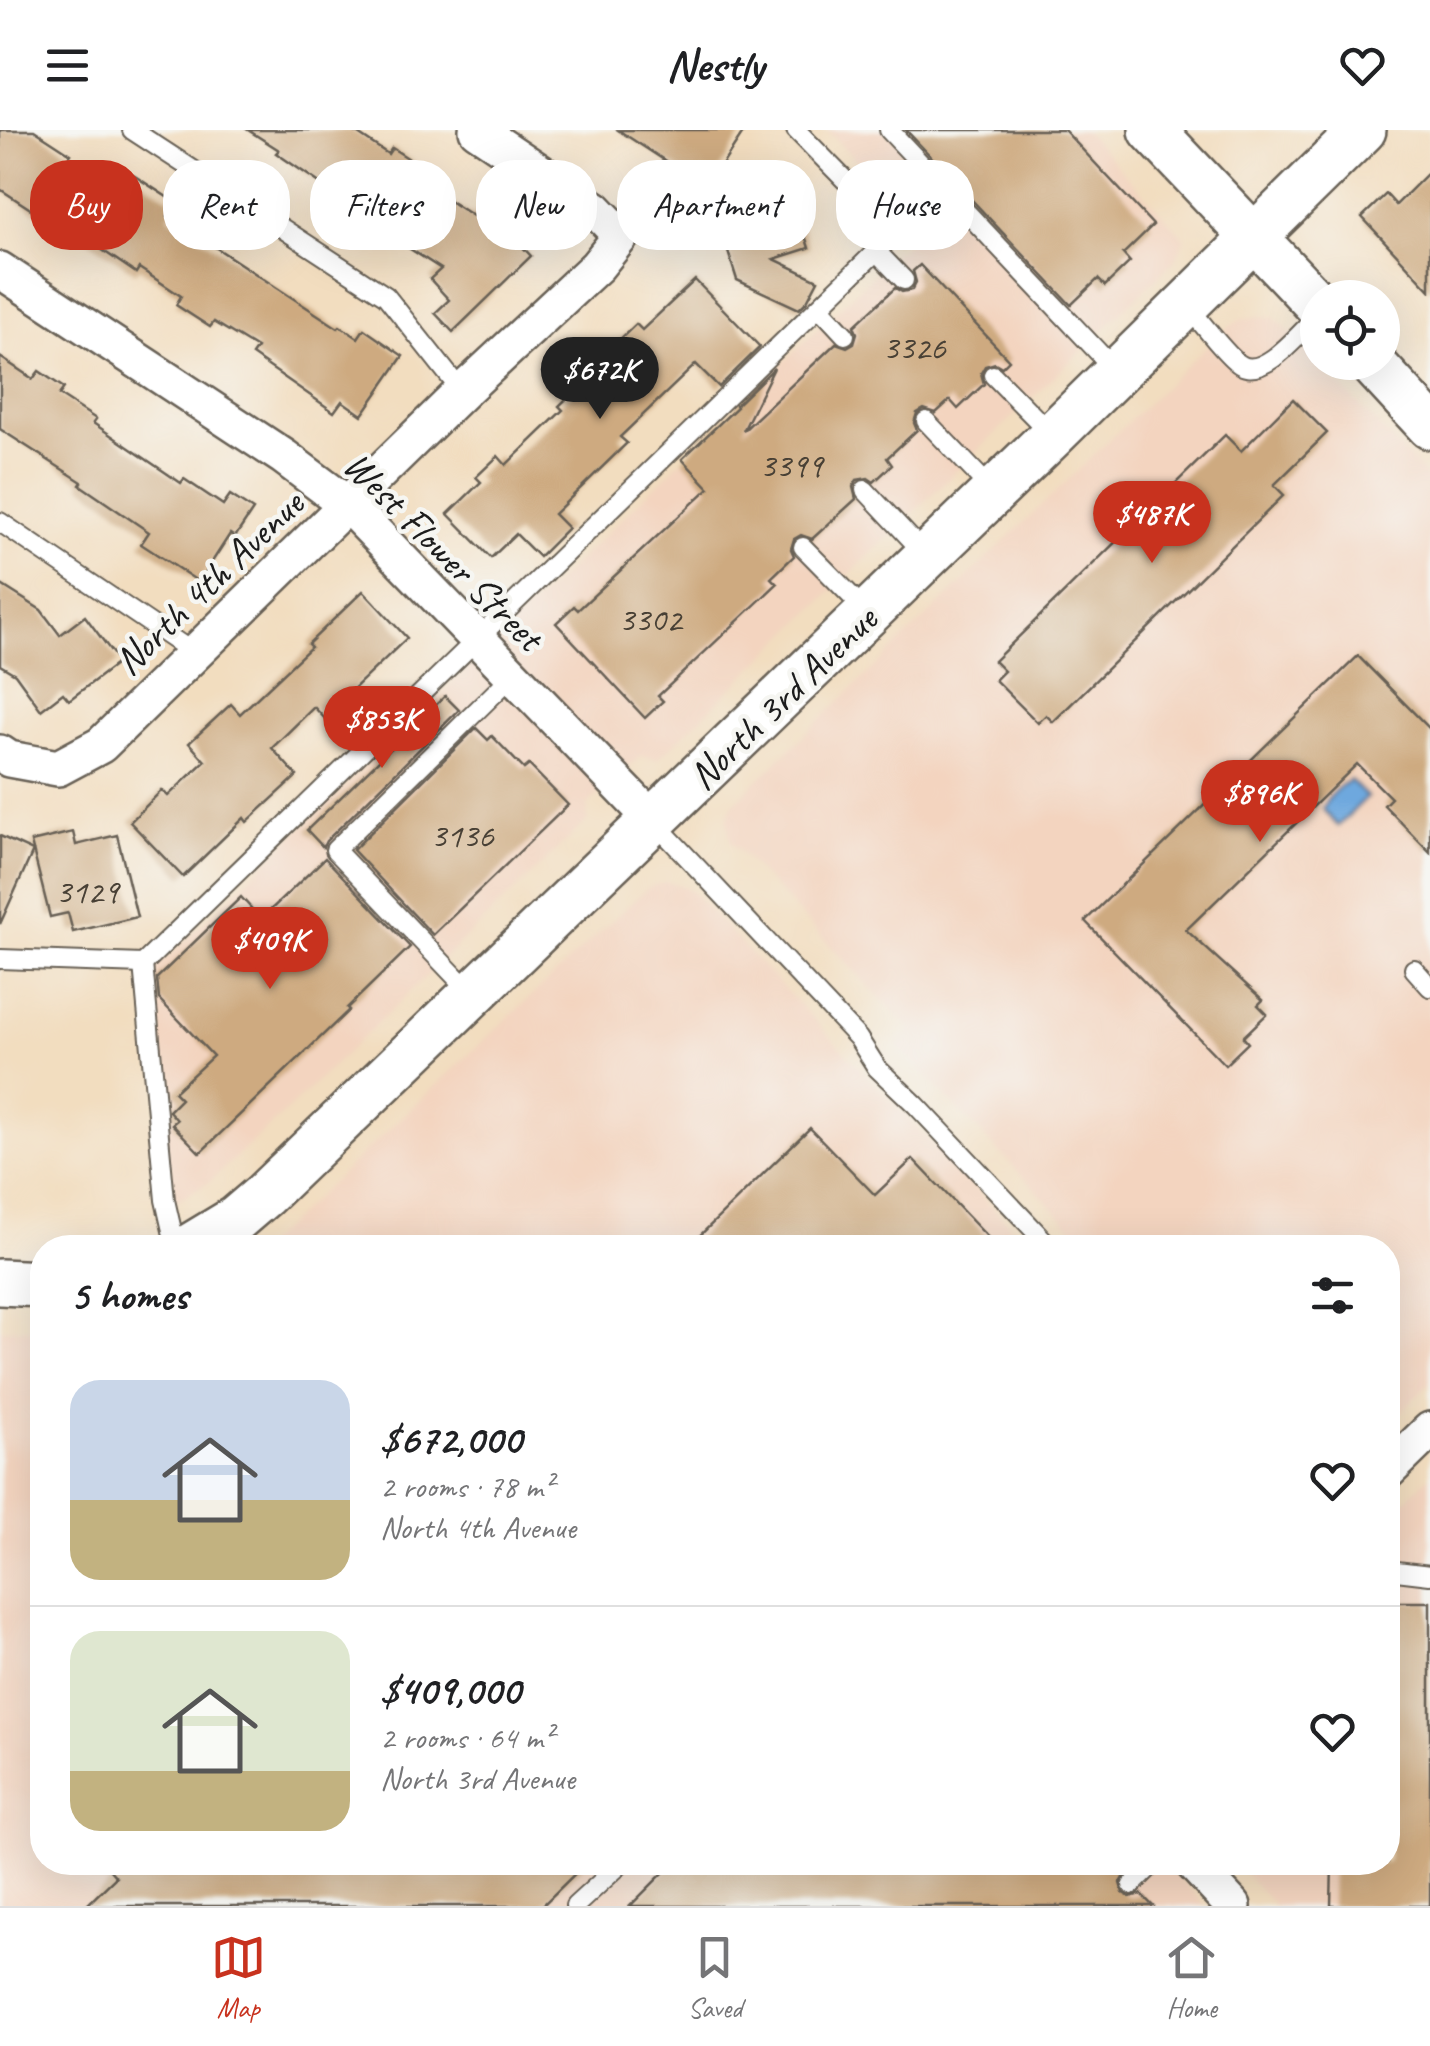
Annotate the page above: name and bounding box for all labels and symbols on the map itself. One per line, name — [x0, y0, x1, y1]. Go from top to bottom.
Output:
house number: 3326 — [882, 325, 947, 370]
pin: $672K — [530, 337, 670, 422]
street label: West Flower Street — [333, 440, 556, 664]
house number: 3399 — [759, 443, 826, 488]
street label: North 4th Avenue — [103, 478, 316, 686]
pin: $487K — [1082, 481, 1222, 566]
street label: North 3rd Avenue — [678, 593, 890, 800]
house number: 3302 — [618, 597, 685, 642]
pin: $853K — [312, 686, 452, 771]
pin: $896K — [1190, 760, 1330, 845]
house number: 3136 — [430, 813, 495, 858]
house number: 3129 — [55, 869, 122, 914]
pin: $409K — [200, 907, 340, 992]

